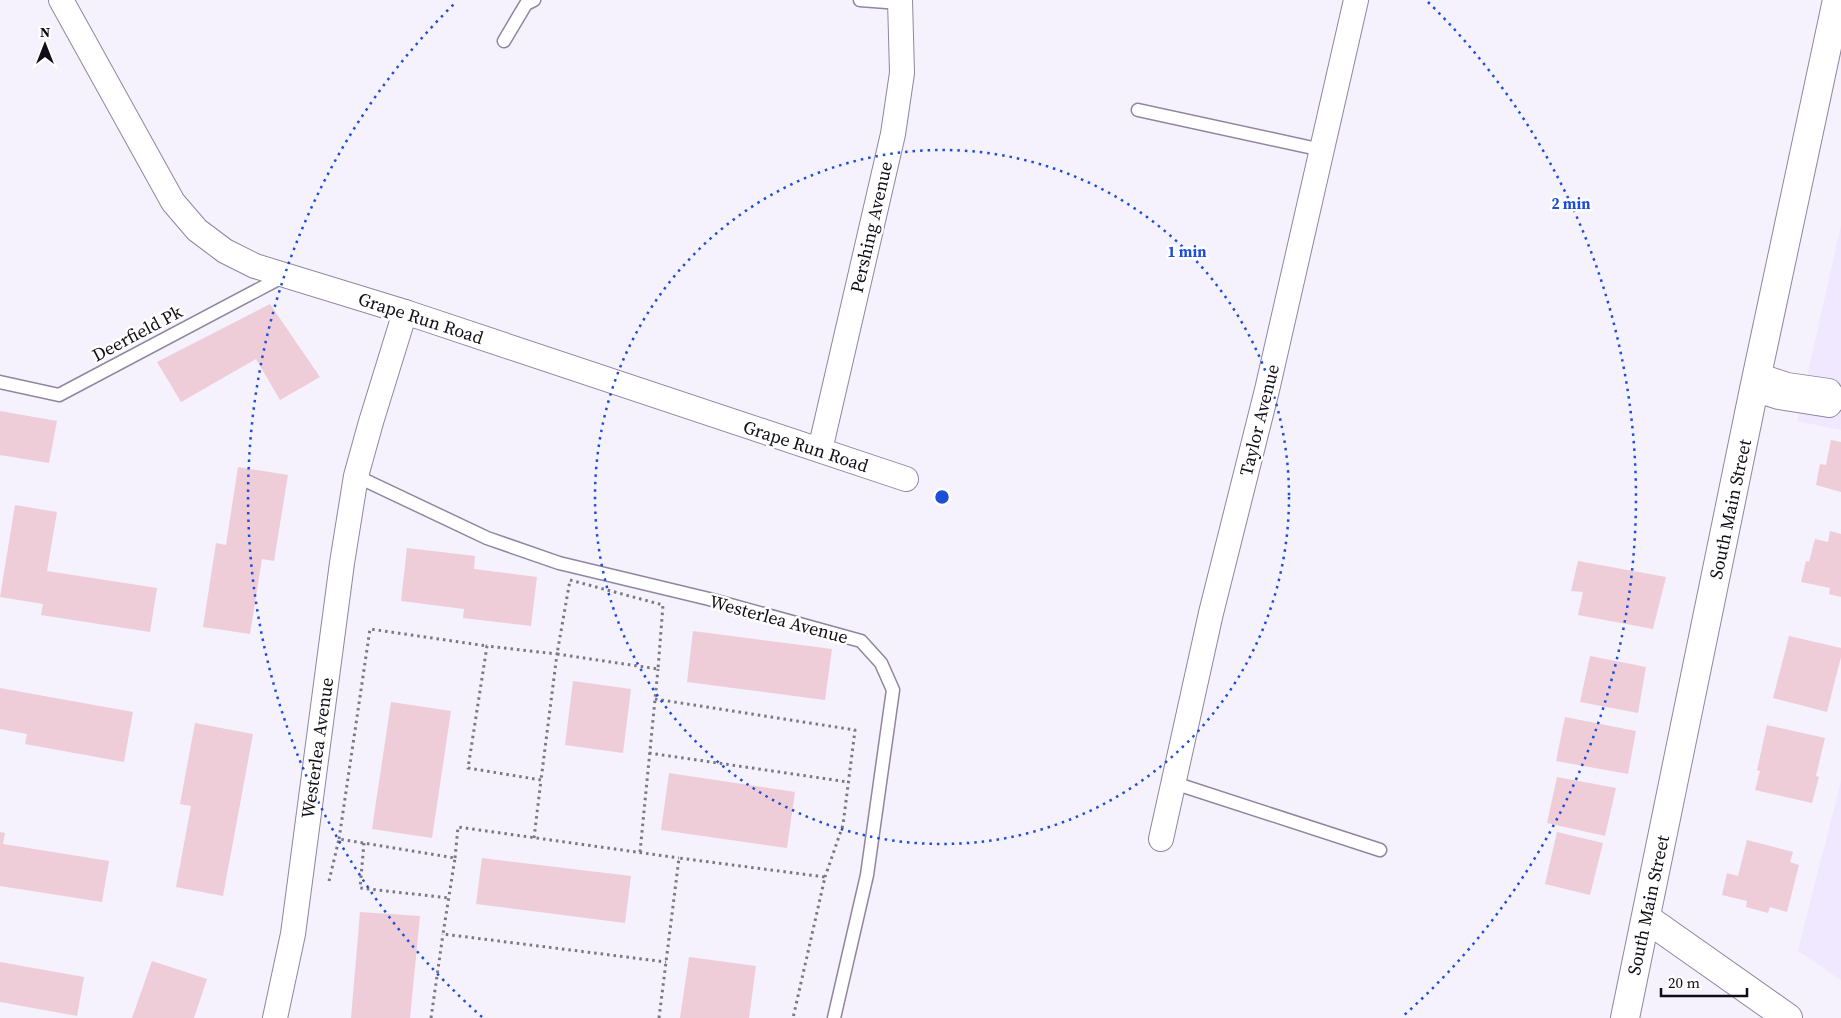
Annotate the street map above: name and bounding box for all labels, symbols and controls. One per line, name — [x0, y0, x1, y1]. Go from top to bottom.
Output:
north arrow — [20, 20, 70, 70]
text: N — [40, 22, 50, 42]
street label: Pershing Avenue — [844, 159, 898, 295]
text: 2 min — [1552, 193, 1590, 214]
text: 1 min — [1168, 241, 1206, 262]
street label: Grape Run Road — [355, 286, 487, 350]
street label: Deerfield Pk — [87, 299, 187, 367]
street label: Taylor Avenue — [1233, 362, 1285, 478]
street label: Grape Run Road — [740, 414, 872, 478]
street label: South Main Street — [1703, 437, 1757, 581]
centre of rings — [933, 488, 951, 506]
street label: Westerlea Avenue — [707, 589, 851, 649]
street label: Westerlea Avenue — [295, 676, 339, 820]
street label: South Main Street — [1621, 833, 1675, 977]
scale bar — [1661, 966, 1747, 998]
text: 20 m — [1668, 972, 1700, 993]

